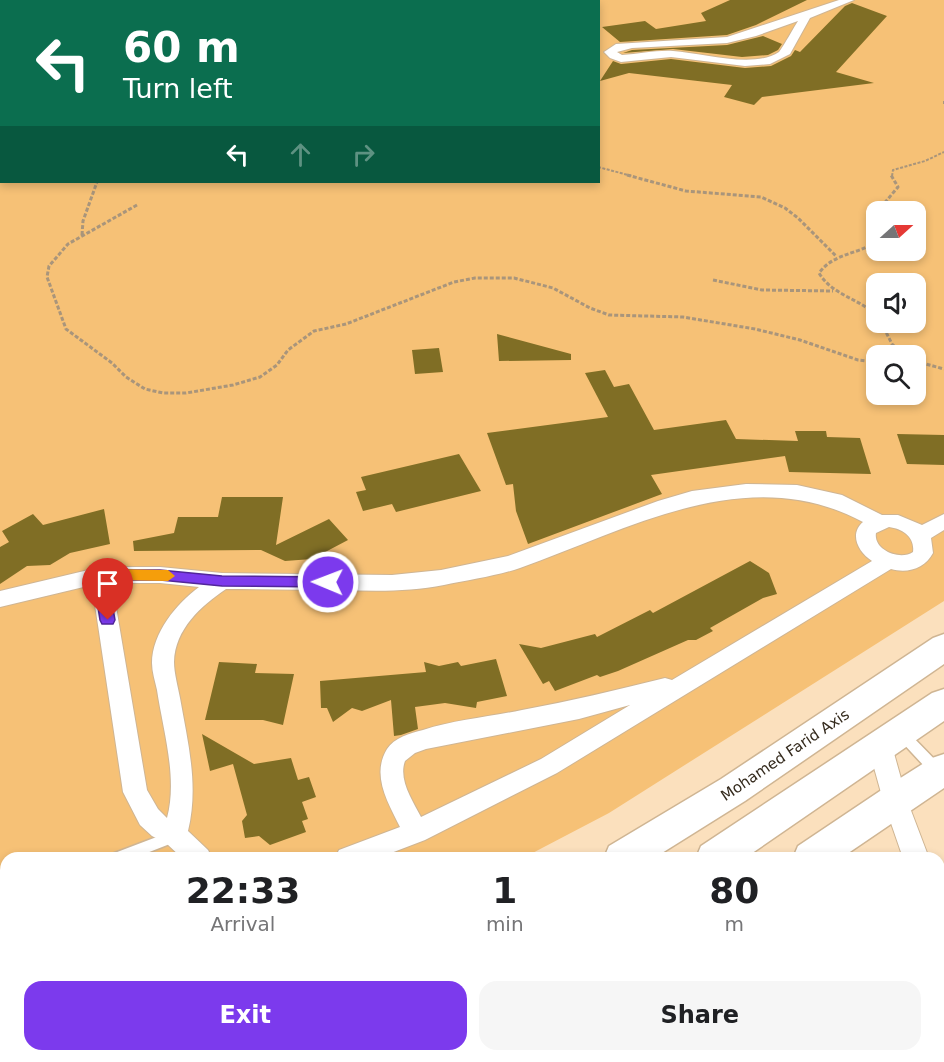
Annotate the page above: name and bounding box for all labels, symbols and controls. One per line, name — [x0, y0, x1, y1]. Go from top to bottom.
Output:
text: 60 m — [123, 23, 240, 72]
icon: left — [24, 24, 102, 102]
text: Turn left — [123, 73, 233, 104]
icon: left — [221, 138, 254, 171]
icon: ahead — [284, 138, 317, 171]
icon: right — [347, 138, 380, 171]
north arrow — [866, 201, 926, 261]
map controls — [866, 201, 926, 405]
button: sound — [866, 273, 926, 333]
button: search — [866, 345, 926, 405]
position arrow — [296, 550, 360, 614]
pin — [82, 558, 133, 620]
icon: arrive — [91, 567, 124, 600]
street label: Mohamed Farid Axis — [717, 705, 853, 805]
text: 22:33 — [186, 870, 300, 911]
text: 1 — [492, 870, 517, 911]
text: 80 — [709, 870, 759, 911]
text: Arrival — [210, 912, 275, 936]
text: min — [486, 912, 524, 936]
text: m — [725, 912, 744, 936]
button: Exit — [24, 981, 467, 1050]
button: Share — [479, 981, 921, 1050]

